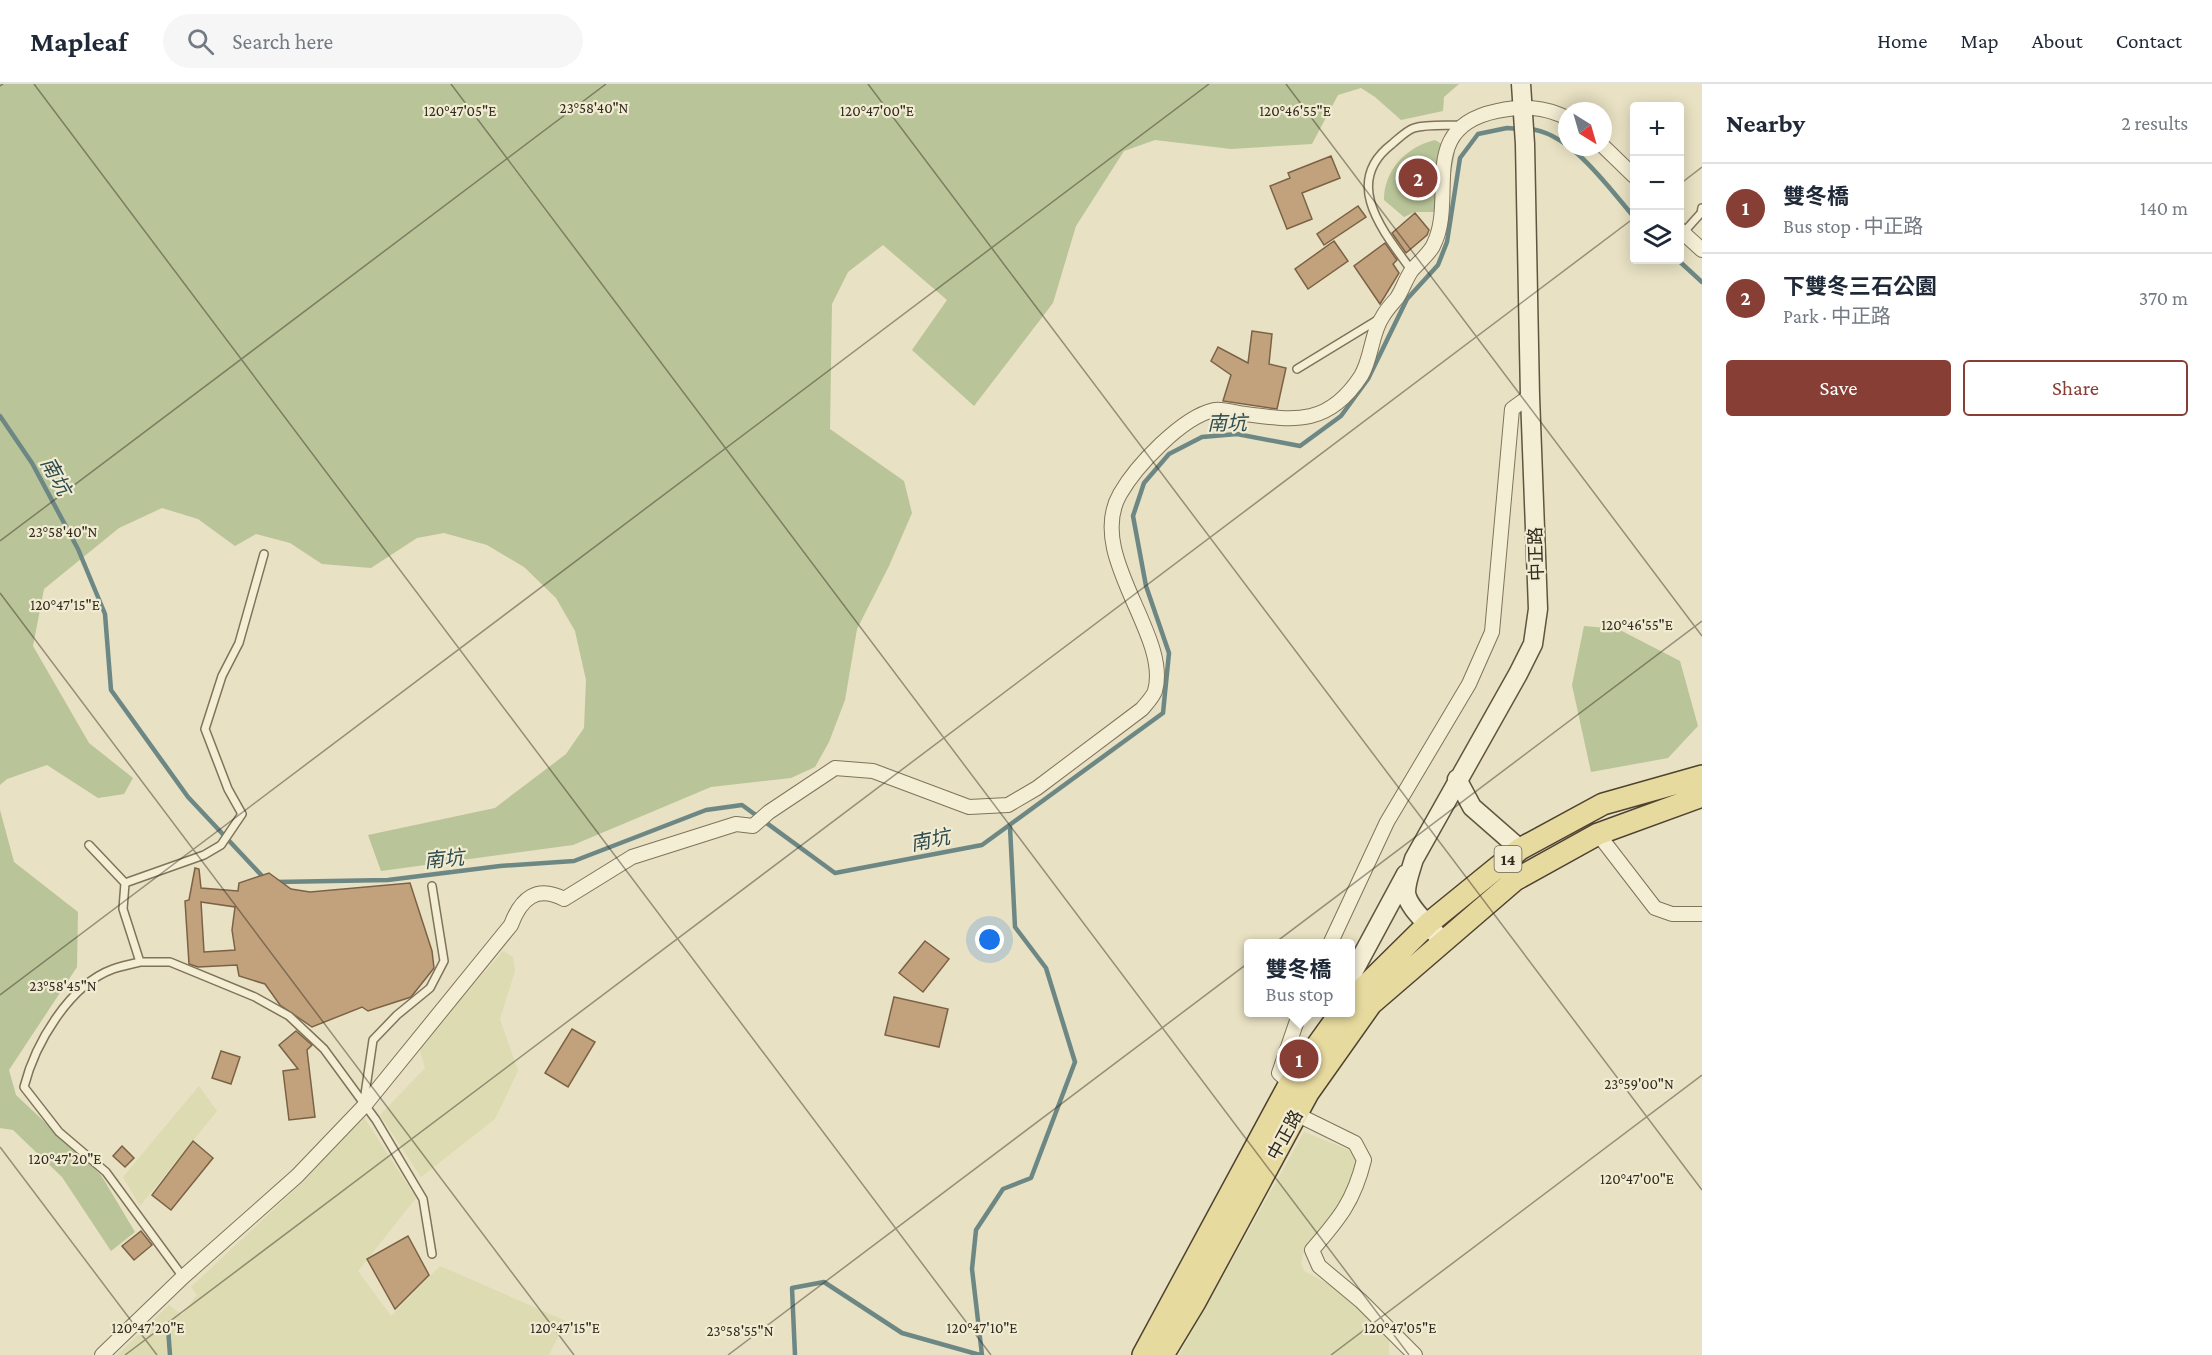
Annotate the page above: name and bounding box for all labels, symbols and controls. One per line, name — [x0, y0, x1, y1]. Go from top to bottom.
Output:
search box — [163, 14, 583, 68]
icon: search — [184, 25, 217, 58]
text: Mapleaf — [30, 26, 127, 57]
text: Search here — [232, 29, 333, 54]
text: Home — [1877, 29, 1927, 53]
text: Map — [1960, 29, 1999, 53]
text: About — [2032, 29, 2083, 53]
text: Contact — [2116, 29, 2182, 53]
text: 23°58'40"N — [560, 100, 629, 116]
north arrow — [1558, 102, 1612, 156]
map controls — [1630, 102, 1684, 264]
button: + — [1630, 102, 1684, 156]
text: 120°47'05"E — [424, 103, 496, 119]
text: 120°47'00"E — [840, 103, 914, 119]
text: 120°46'55"E — [1259, 103, 1331, 119]
text: Nearby — [1726, 109, 1805, 138]
text: 2 results — [2121, 112, 2188, 134]
pin: 2 — [1398, 156, 1438, 200]
button: − — [1630, 156, 1684, 210]
text: 雙冬橋 — [1783, 184, 1849, 209]
text: 1 — [1742, 197, 1749, 219]
text: 140 m — [2140, 197, 2188, 219]
button: layers — [1630, 210, 1684, 264]
text: Bus stop · 中正路 — [1783, 215, 1923, 237]
text: 下雙冬三石公園 — [1783, 274, 1937, 299]
text: 2 — [1740, 287, 1751, 309]
text: 370 m — [2139, 287, 2188, 309]
text: Park · 中正路 — [1783, 305, 1891, 327]
button: Save — [1726, 360, 1951, 416]
button: Share — [1963, 360, 2188, 416]
water label: 南坑 — [1207, 412, 1250, 434]
water label: 南坑 — [37, 453, 77, 501]
text: 23°58'40"N — [29, 524, 98, 540]
street label: 中正路 — [1525, 527, 1547, 581]
text: 120°47'15"E — [30, 597, 100, 613]
text: 120°46'55"E — [1601, 617, 1673, 633]
water label: 南坑 — [908, 825, 955, 855]
water label: 南坑 — [423, 846, 468, 872]
road number: 14 — [1494, 846, 1522, 872]
your location — [975, 925, 1004, 954]
popup — [1244, 939, 1355, 1017]
text: 雙冬橋 — [1266, 957, 1332, 982]
text: 23°58'45"N — [29, 978, 97, 994]
text: Bus stop — [1266, 983, 1333, 1005]
pin: 1 — [1280, 1036, 1318, 1082]
text: 23°59'00"N — [1604, 1076, 1674, 1092]
street label: 中正路 — [1263, 1107, 1307, 1163]
text: 120°47'20"E — [29, 1151, 101, 1167]
text: 120°47'00"E — [1600, 1171, 1674, 1187]
text: 120°47'20"E — [112, 1320, 184, 1336]
text: 120°47'15"E — [530, 1320, 600, 1336]
text: 120°47'10"E — [947, 1320, 1017, 1336]
text: 120°47'05"E — [1364, 1320, 1436, 1336]
text: 23°58'55"N — [706, 1323, 774, 1339]

